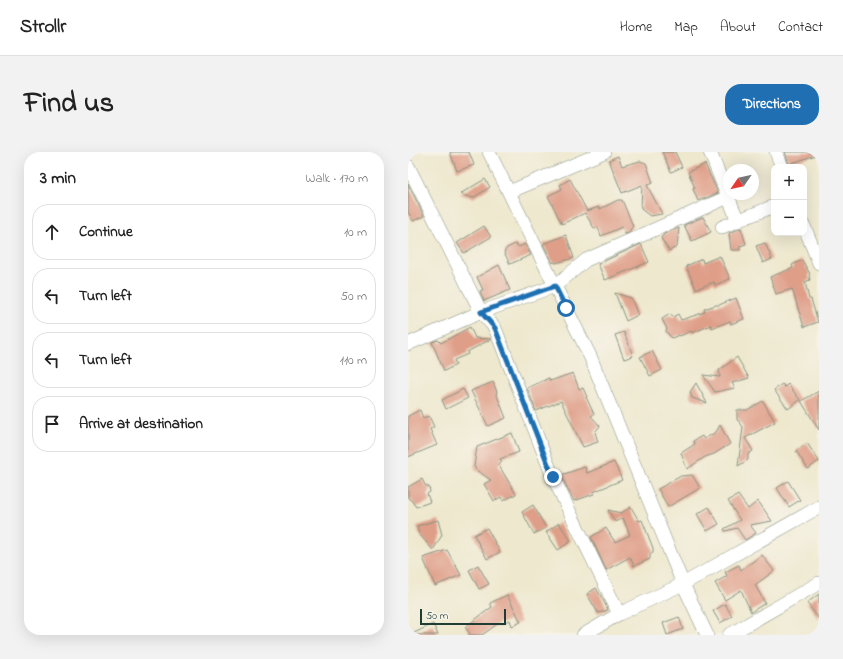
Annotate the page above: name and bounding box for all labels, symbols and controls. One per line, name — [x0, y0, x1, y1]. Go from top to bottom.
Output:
text: Strollr — [20, 14, 66, 41]
text: Home — [620, 17, 652, 38]
text: Map — [674, 17, 698, 38]
text: About — [720, 17, 756, 38]
text: Contact — [778, 17, 823, 38]
text: Find us — [24, 84, 114, 125]
button: Directions — [725, 84, 819, 125]
north arrow — [723, 164, 759, 200]
map controls — [771, 164, 807, 236]
button: + — [771, 164, 807, 200]
text: 3 min — [40, 166, 76, 191]
text: Walk · 170 m — [305, 169, 368, 188]
button: − — [771, 200, 807, 236]
icon: ahead — [41, 221, 63, 243]
text: Continue — [79, 221, 133, 243]
text: 10 m — [344, 223, 367, 242]
icon: left — [41, 285, 63, 307]
text: Turn left — [79, 285, 132, 307]
text: 50 m — [341, 287, 367, 306]
route start — [557, 299, 575, 317]
icon: left — [41, 349, 63, 371]
text: Turn left — [79, 349, 132, 371]
text: 110 m — [340, 351, 367, 370]
icon: arrive — [41, 413, 63, 435]
text: Arrive at destination — [79, 413, 203, 435]
route end — [544, 468, 562, 486]
scale bar — [420, 607, 506, 626]
text: 50 m — [426, 608, 448, 624]

